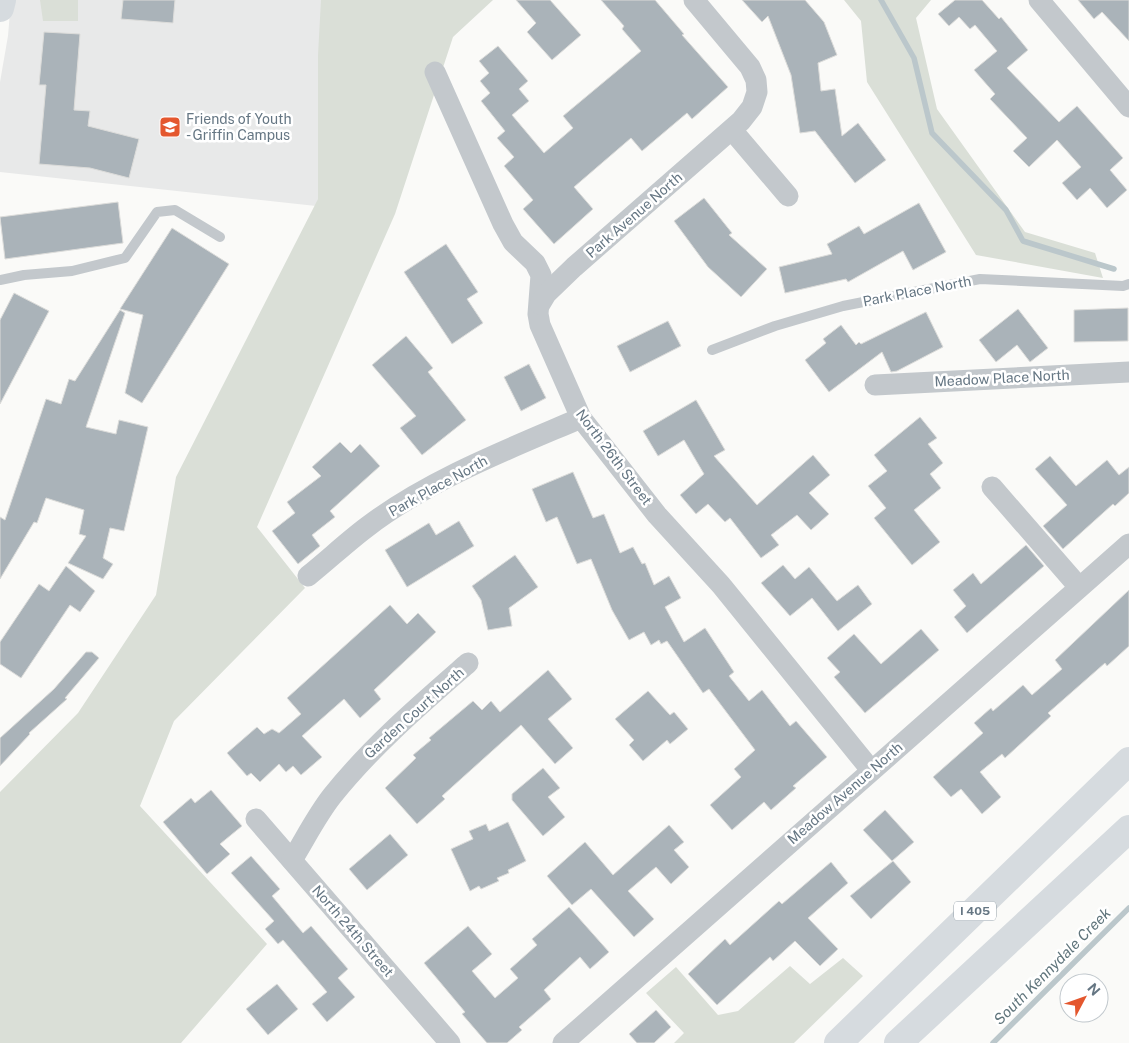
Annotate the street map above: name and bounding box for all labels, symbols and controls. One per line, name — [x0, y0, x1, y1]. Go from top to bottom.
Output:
place label: Friends of Youth - Griffin Campus — [186, 111, 292, 143]
school or university icon: Friends of Youth - Griffin Campus — [158, 115, 182, 139]
street label: Park Avenue North — [583, 169, 685, 261]
street label: Park Place North — [861, 273, 973, 309]
street label: Meadow Place North — [934, 366, 1070, 390]
street label: North 26th Street — [573, 406, 655, 508]
street label: Park Place North — [386, 452, 490, 520]
street label: Garden Court North — [361, 664, 467, 762]
street label: Meadow Avenue North — [784, 739, 906, 847]
street label: North 24th Street — [309, 882, 397, 980]
road number: I 405 — [954, 901, 996, 920]
water label: South Kennydale Creek — [990, 903, 1115, 1028]
north arrow — [1059, 973, 1109, 1023]
text: N — [1084, 980, 1103, 999]

